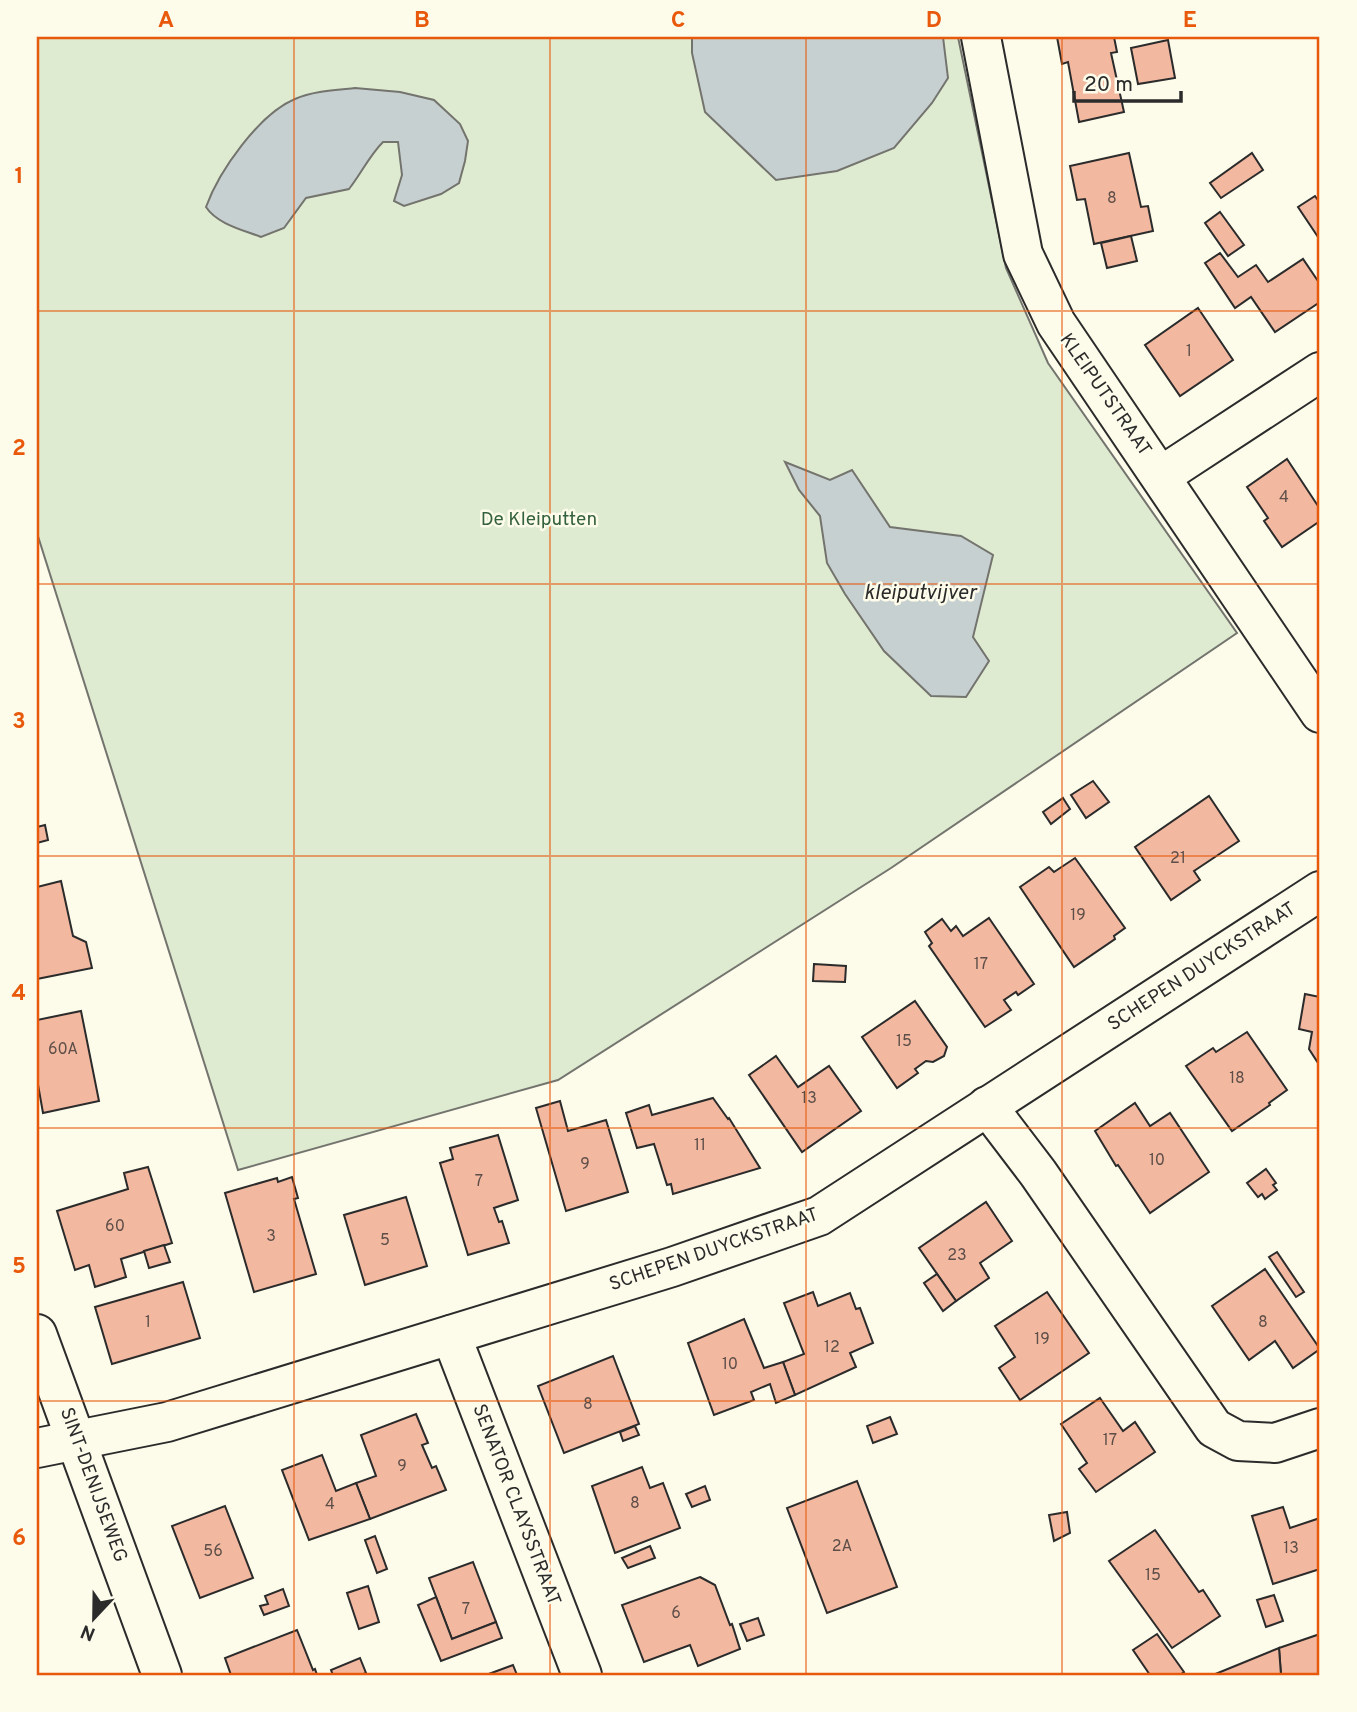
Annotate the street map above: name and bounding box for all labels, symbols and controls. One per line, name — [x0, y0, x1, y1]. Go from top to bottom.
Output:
text: A — [158, 7, 174, 36]
text: B — [414, 7, 430, 36]
text: C — [671, 7, 685, 36]
text: D — [926, 7, 942, 36]
text: E — [1183, 7, 1197, 36]
scale bar — [1074, 60, 1180, 104]
text: 20 m — [1084, 72, 1133, 99]
text: 1 — [14, 163, 24, 192]
house number: 8 — [1107, 189, 1117, 209]
street label: KLEIPUTSTRAAT — [1054, 329, 1156, 461]
house number: 1 — [1186, 342, 1192, 362]
text: 2 — [12, 435, 26, 464]
house number: 4 — [1279, 488, 1289, 508]
park label: De Kleiputten — [481, 508, 597, 532]
water label: kleiputvijver — [864, 580, 978, 607]
text: 3 — [12, 708, 26, 737]
house number: 21 — [1170, 849, 1186, 869]
street label: SCHEPEN DUYCKSTRAAT — [1103, 897, 1301, 1037]
house number: 19 — [1070, 906, 1086, 926]
house number: 17 — [974, 955, 988, 975]
text: 4 — [12, 980, 26, 1009]
house number: 15 — [896, 1032, 912, 1052]
house number: 60A — [48, 1040, 78, 1060]
house number: 18 — [1229, 1069, 1245, 1089]
house number: 13 — [801, 1089, 817, 1109]
house number: 11 — [694, 1136, 706, 1156]
house number: 10 — [1149, 1151, 1165, 1171]
house number: 9 — [580, 1155, 590, 1175]
house number: 7 — [475, 1172, 483, 1192]
street label: SCHEPEN DUYCKSTRAAT — [606, 1203, 822, 1297]
house number: 60 — [105, 1217, 125, 1237]
house number: 3 — [266, 1227, 276, 1247]
house number: 5 — [380, 1231, 390, 1251]
house number: 23 — [947, 1246, 967, 1266]
text: 5 — [12, 1253, 26, 1282]
house number: 1 — [145, 1313, 151, 1333]
house number: 8 — [1258, 1313, 1268, 1333]
house number: 19 — [1034, 1330, 1050, 1350]
house number: 12 — [824, 1338, 840, 1358]
house number: 10 — [722, 1355, 738, 1375]
house number: 8 — [583, 1395, 593, 1415]
street label: SENATOR CLAYSSTRAAT — [466, 1401, 566, 1609]
street label: SINT-DENIJSEWEG — [54, 1404, 132, 1566]
house number: 17 — [1103, 1431, 1117, 1451]
house number: 9 — [397, 1457, 407, 1477]
house number: 8 — [630, 1494, 640, 1514]
house number: 4 — [325, 1495, 335, 1515]
text: 6 — [12, 1525, 26, 1554]
house number: 2A — [832, 1537, 852, 1557]
house number: 13 — [1283, 1539, 1299, 1559]
house number: 56 — [203, 1542, 223, 1562]
house number: 15 — [1145, 1566, 1161, 1586]
north arrow — [60, 1582, 130, 1652]
house number: 7 — [462, 1600, 470, 1620]
house number: 6 — [671, 1604, 681, 1624]
text: N — [78, 1618, 99, 1646]

